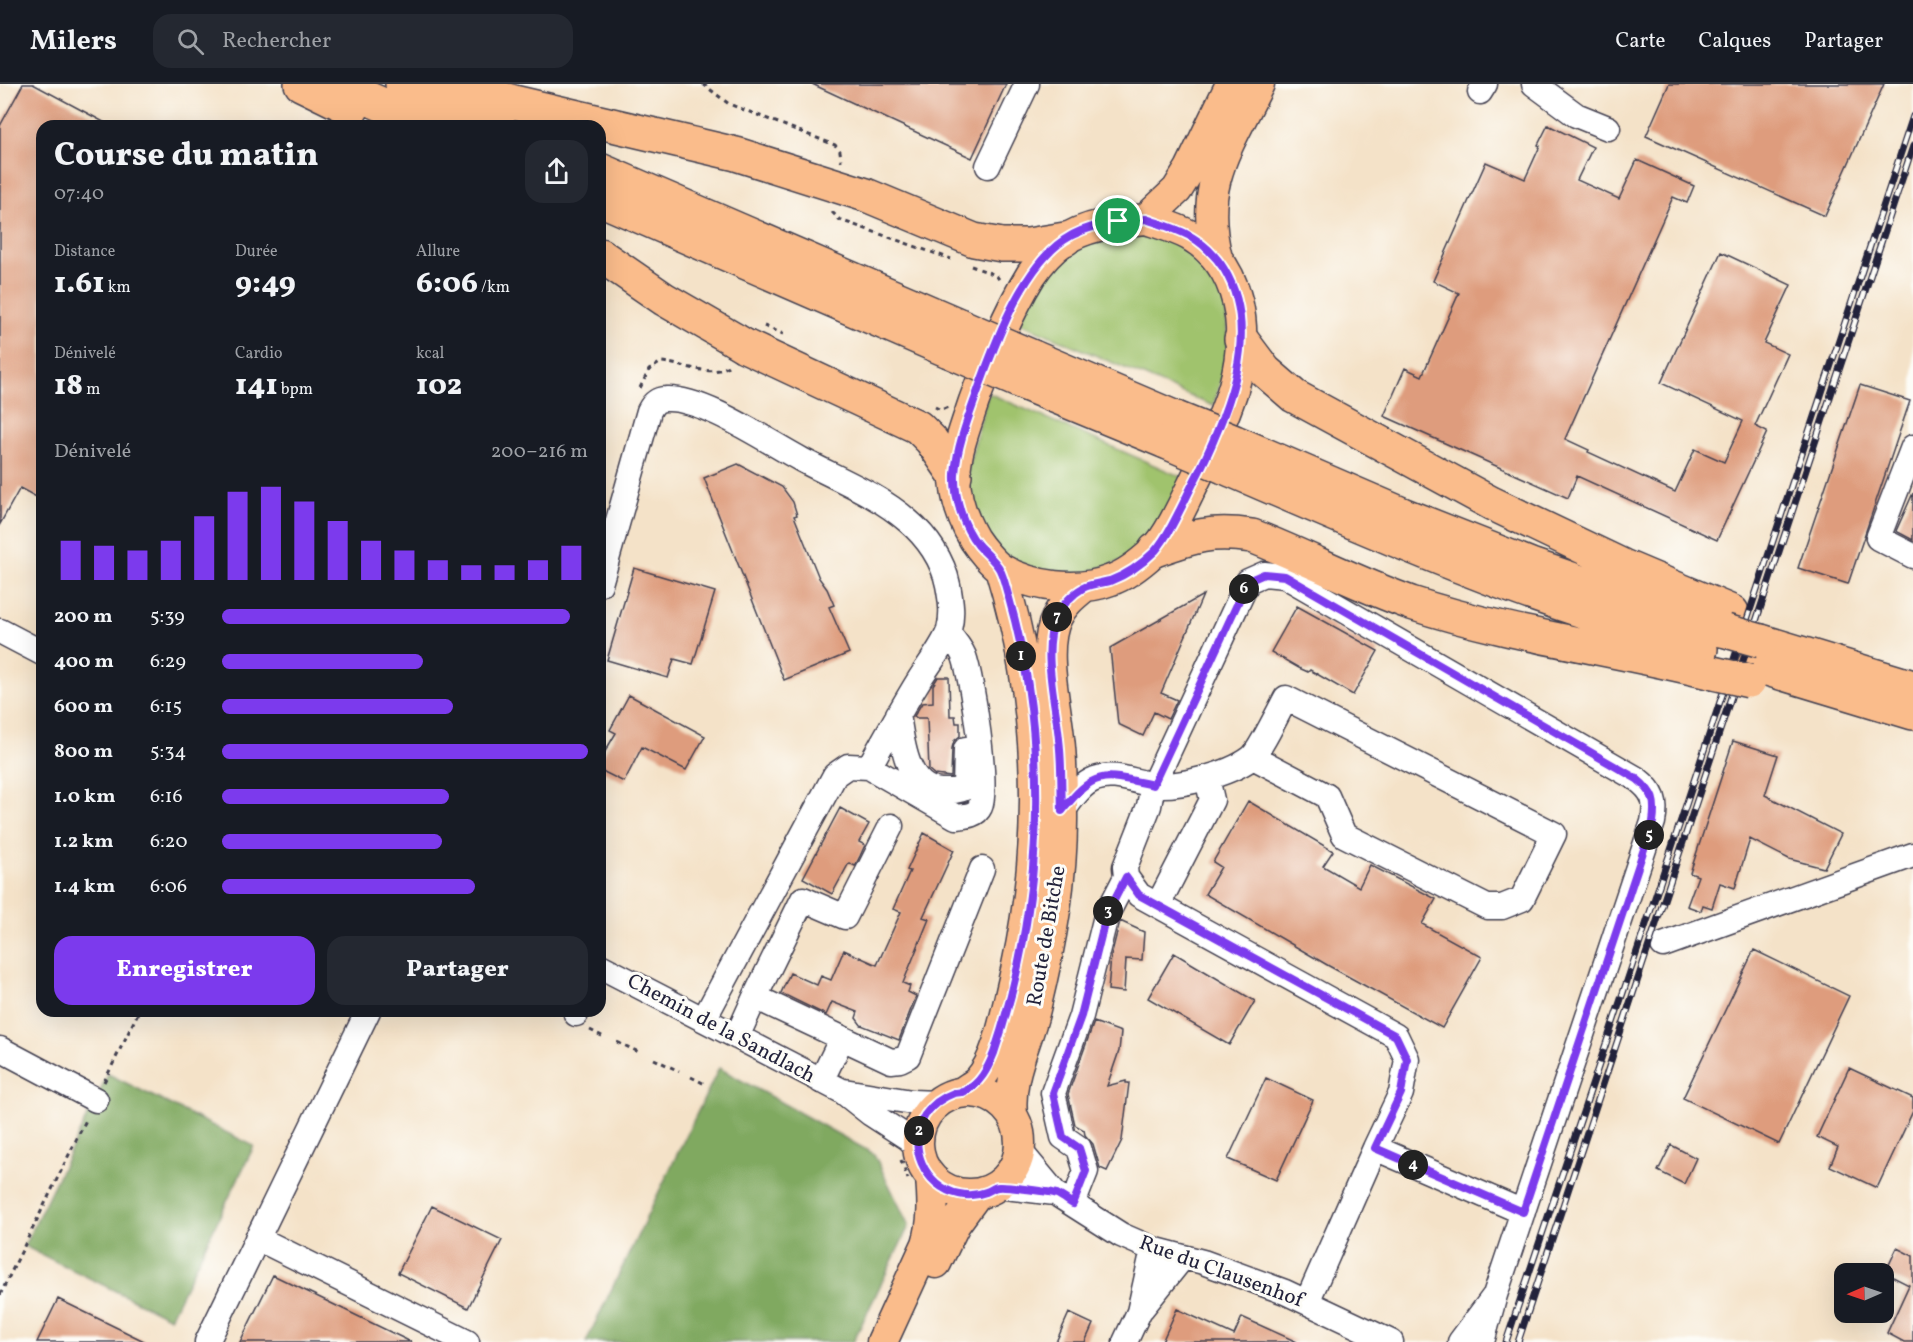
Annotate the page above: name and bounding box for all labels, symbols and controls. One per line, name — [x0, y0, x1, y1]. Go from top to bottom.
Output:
search box — [153, 14, 573, 68]
text: Milers — [30, 22, 117, 61]
icon: search — [174, 25, 207, 58]
text: Rechercher — [222, 26, 331, 57]
text: Carte — [1615, 27, 1666, 56]
text: Calques — [1699, 27, 1771, 56]
text: Partager — [1804, 27, 1883, 56]
text: Course du matin — [54, 134, 319, 180]
button: share — [525, 140, 588, 203]
text: 07:40 — [54, 180, 104, 208]
pin — [1092, 195, 1143, 246]
icon: arrive — [1101, 204, 1134, 237]
text: Distance — [54, 241, 115, 263]
text: Durée — [235, 241, 278, 263]
text: Allure — [416, 241, 460, 263]
text: 1.61 — [54, 263, 105, 305]
text: 9:49 — [235, 263, 296, 305]
text: 6:06 — [416, 263, 478, 305]
text: km — [105, 277, 131, 299]
text: /km — [478, 277, 510, 299]
text: Dénivelé — [54, 343, 116, 365]
text: Cardio — [235, 343, 282, 365]
text: kcal — [416, 343, 444, 365]
text: 18 — [54, 365, 83, 407]
text: 141 — [235, 365, 278, 407]
text: 102 — [416, 365, 462, 407]
text: m — [83, 379, 100, 401]
text: bpm — [278, 379, 313, 401]
text: Dénivelé — [54, 438, 131, 466]
text: 200–216 m — [491, 438, 588, 466]
pin: 6 — [1229, 574, 1259, 604]
text: 6 — [1240, 578, 1248, 600]
pin: 7 — [1042, 602, 1072, 632]
text: 200 m — [54, 603, 112, 631]
text: 5:39 — [150, 603, 185, 631]
text: 7 — [1053, 606, 1061, 628]
pin: 1 — [1006, 641, 1036, 671]
text: 1 — [1018, 645, 1024, 667]
text: 400 m — [54, 648, 114, 676]
text: 6:29 — [150, 648, 186, 676]
text: 600 m — [54, 693, 113, 721]
text: 6:15 — [150, 693, 182, 721]
text: 800 m — [54, 738, 113, 766]
text: 5:34 — [150, 738, 187, 766]
text: 1.0 km — [54, 783, 116, 811]
text: 6:16 — [150, 783, 183, 811]
pin: 5 — [1634, 820, 1664, 850]
text: 5 — [1645, 824, 1653, 846]
text: 1.2 km — [54, 828, 114, 856]
text: 6:20 — [150, 828, 187, 856]
street label: Route de Bitche — [1020, 863, 1074, 1009]
text: 1.4 km — [54, 873, 115, 901]
text: 6:06 — [150, 873, 187, 901]
pin: 3 — [1093, 896, 1123, 926]
text: 3 — [1104, 900, 1112, 922]
button: Enregistrer — [54, 936, 315, 1005]
button: Partager — [327, 936, 588, 1005]
street label: Chemin de la Sandlach — [622, 967, 820, 1091]
pin: 2 — [904, 1116, 934, 1146]
text: 2 — [915, 1120, 923, 1142]
pin: 4 — [1398, 1150, 1428, 1180]
text: 4 — [1408, 1154, 1418, 1176]
street label: Rue du Clausenhof — [1135, 1229, 1309, 1316]
north arrow — [1834, 1263, 1894, 1323]
map controls — [1834, 1263, 1894, 1323]

